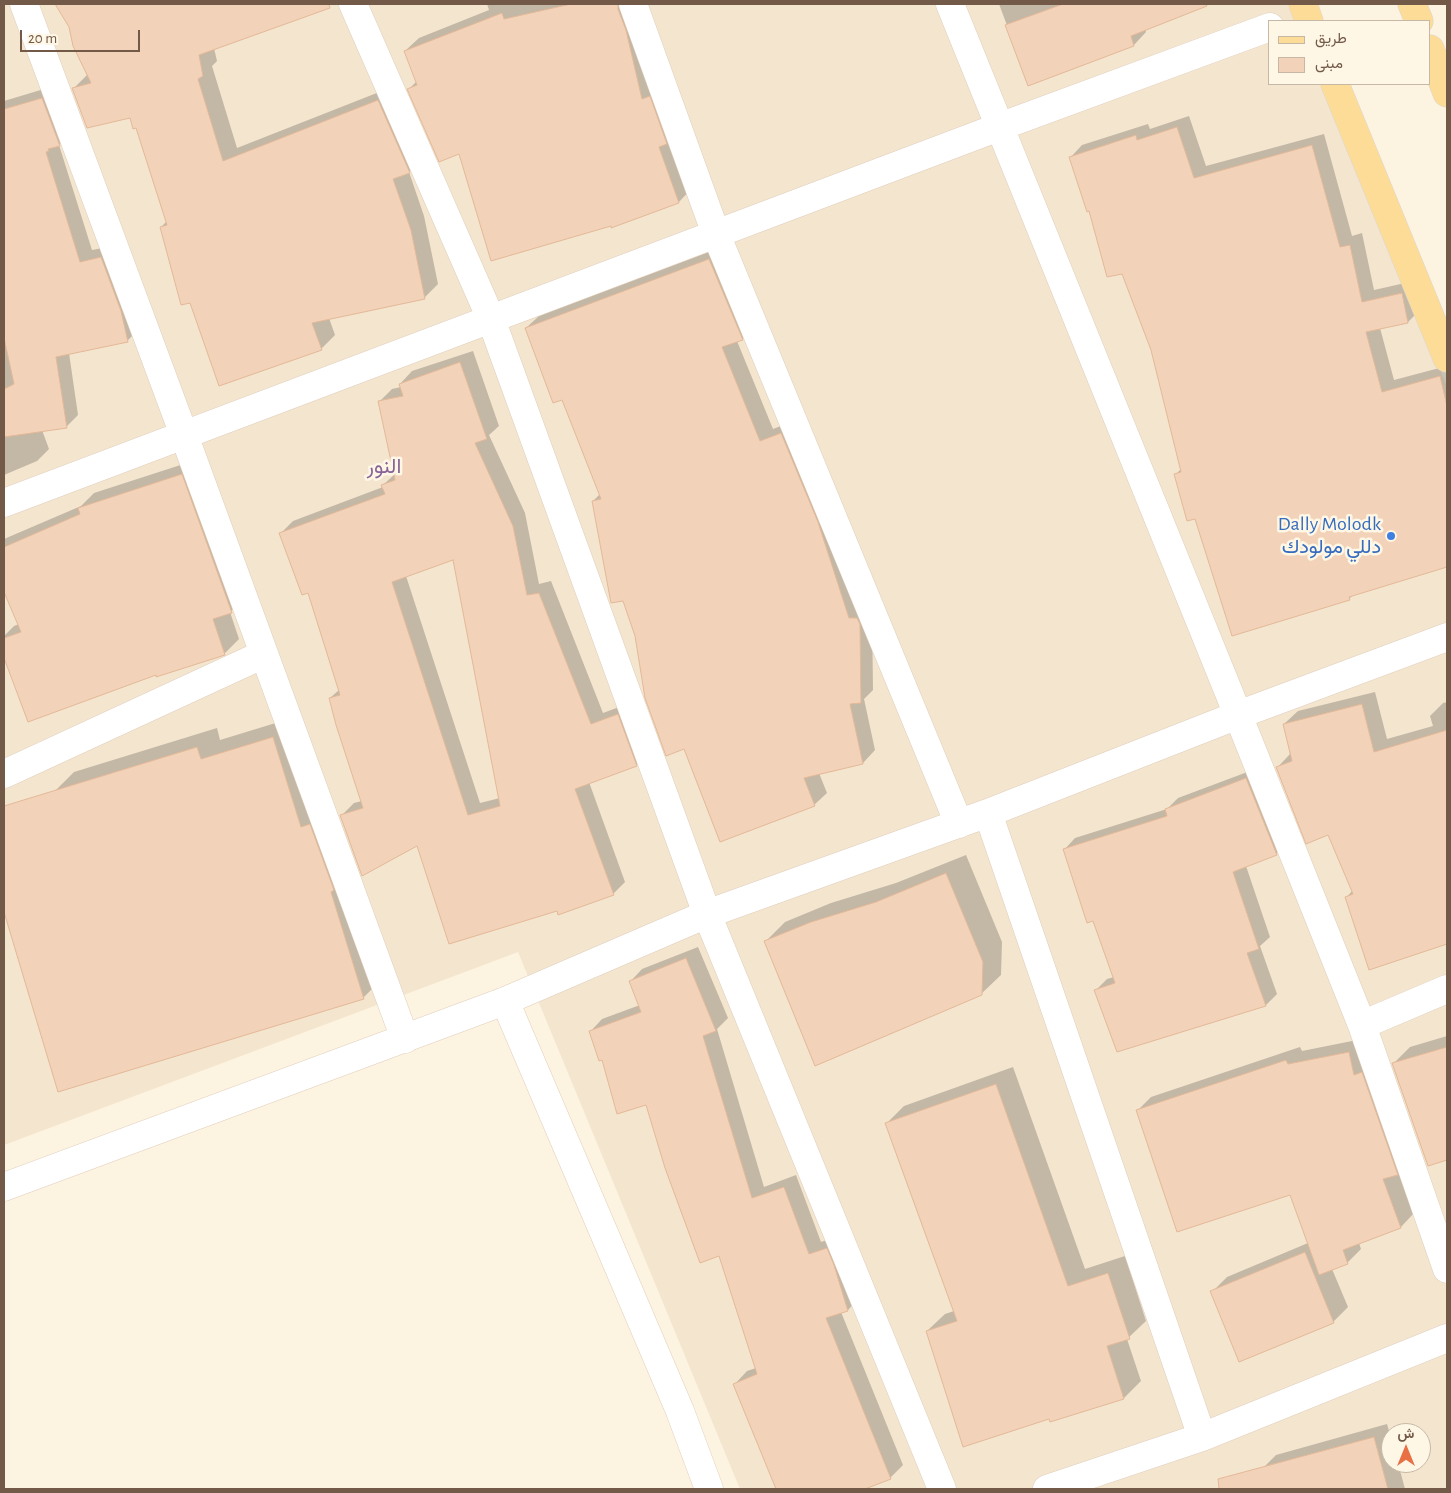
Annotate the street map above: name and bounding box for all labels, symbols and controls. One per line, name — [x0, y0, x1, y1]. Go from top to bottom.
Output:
scale bar — [22, 20, 142, 52]
legend — [1268, 20, 1431, 85]
text: 20 m — [28, 31, 57, 46]
text: طريق — [1315, 31, 1347, 46]
text: مبنى — [1315, 56, 1343, 71]
district label: النور — [367, 454, 401, 480]
place label: Dally Molodk دللي مولودك — [1278, 512, 1381, 559]
marker: Dally Molodk دللي مولودك — [1385, 530, 1397, 542]
north arrow — [1381, 1423, 1431, 1473]
text: ش — [1398, 1427, 1414, 1441]

